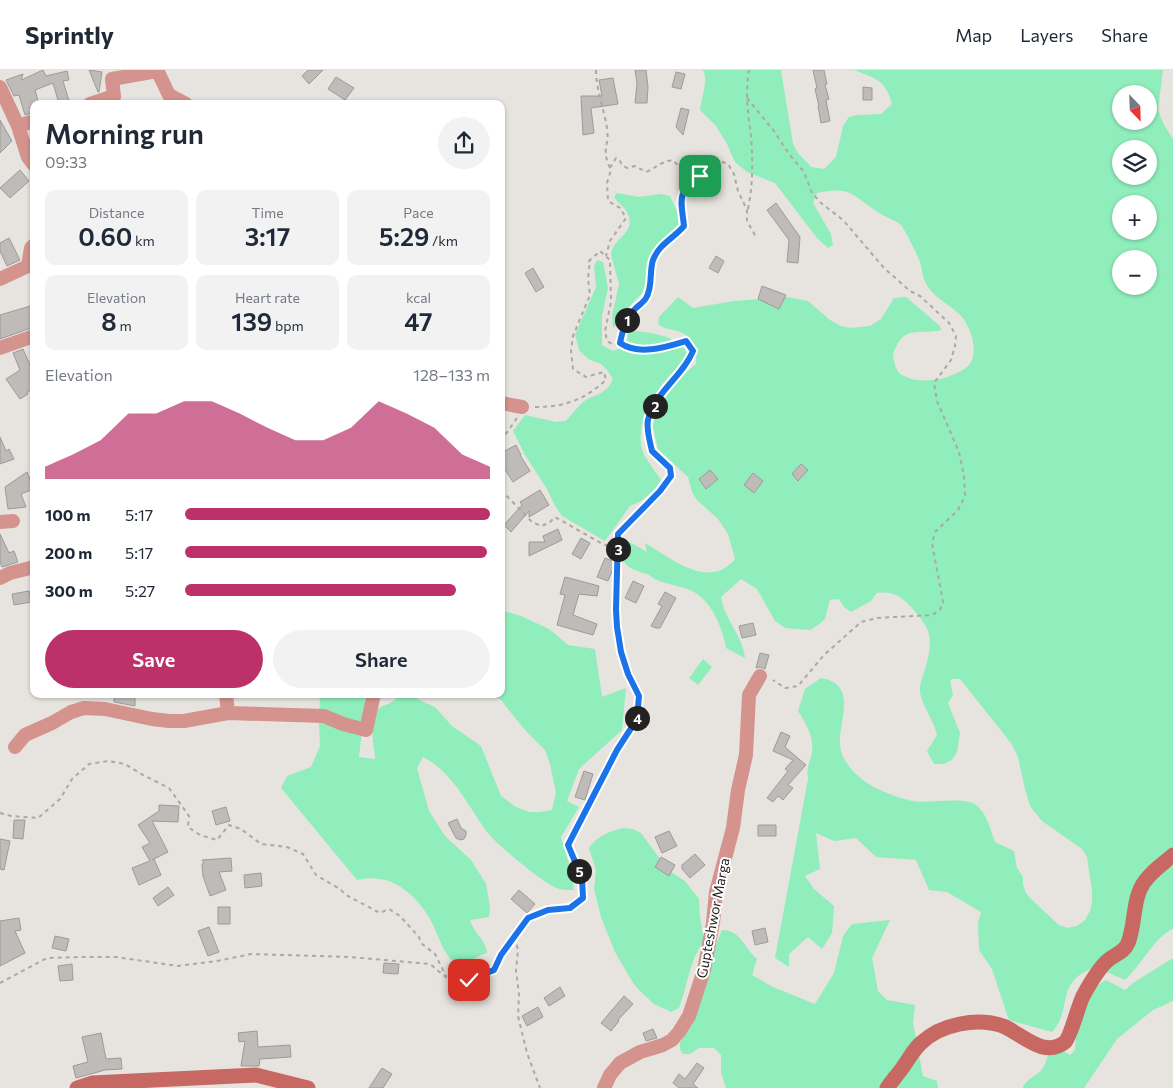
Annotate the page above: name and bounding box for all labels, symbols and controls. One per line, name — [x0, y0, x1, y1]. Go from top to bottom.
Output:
text: Sprintly — [25, 20, 114, 49]
text: Map — [955, 24, 992, 46]
text: Layers — [1020, 24, 1073, 46]
text: Share — [1101, 24, 1148, 46]
north arrow — [1112, 85, 1158, 130]
map controls — [1112, 85, 1157, 295]
text: Morning run — [45, 116, 204, 150]
button: share — [438, 117, 490, 169]
button: layers — [1112, 140, 1157, 185]
text: 09:33 — [45, 152, 87, 171]
pin — [679, 155, 721, 197]
icon: arrive — [686, 162, 714, 190]
button: + — [1112, 195, 1157, 240]
text: Distance — [89, 204, 144, 221]
text: Time — [251, 204, 284, 221]
text: Pace — [403, 204, 434, 221]
text: 0.60 — [78, 221, 132, 251]
text: 3:17 — [245, 221, 290, 251]
text: 5:29 — [379, 221, 429, 251]
text: km — [132, 232, 155, 249]
text: /km — [429, 232, 458, 249]
button: − — [1112, 250, 1157, 295]
text: Elevation — [87, 289, 146, 306]
text: Heart rate — [235, 289, 300, 306]
text: kcal — [406, 289, 431, 306]
text: 8 — [101, 306, 117, 336]
text: 139 — [231, 306, 272, 336]
text: 47 — [404, 306, 433, 336]
pin: 1 — [614, 308, 640, 332]
text: 1 — [624, 312, 631, 329]
text: m — [117, 317, 132, 334]
text: bpm — [272, 317, 304, 334]
text: Elevation — [45, 365, 113, 384]
text: 128–133 m — [413, 365, 490, 384]
pin: 2 — [642, 394, 668, 418]
text: 2 — [652, 398, 659, 415]
text: 100 m — [45, 505, 91, 524]
text: 5:17 — [125, 505, 153, 524]
pin: 3 — [606, 536, 630, 562]
text: 3 — [614, 541, 623, 558]
text: 200 m — [45, 543, 92, 562]
text: 5:17 — [125, 543, 153, 562]
text: 300 m — [45, 581, 93, 600]
text: 5:27 — [125, 581, 155, 600]
button: Save — [45, 630, 263, 688]
button: Share — [273, 630, 490, 688]
pin: 4 — [624, 706, 650, 730]
text: 4 — [633, 710, 642, 727]
street label: Gupteshwor Marga — [693, 856, 733, 979]
pin: 5 — [566, 858, 592, 884]
text: 5 — [575, 863, 584, 880]
pin — [448, 959, 490, 1001]
icon: check — [455, 966, 483, 994]

